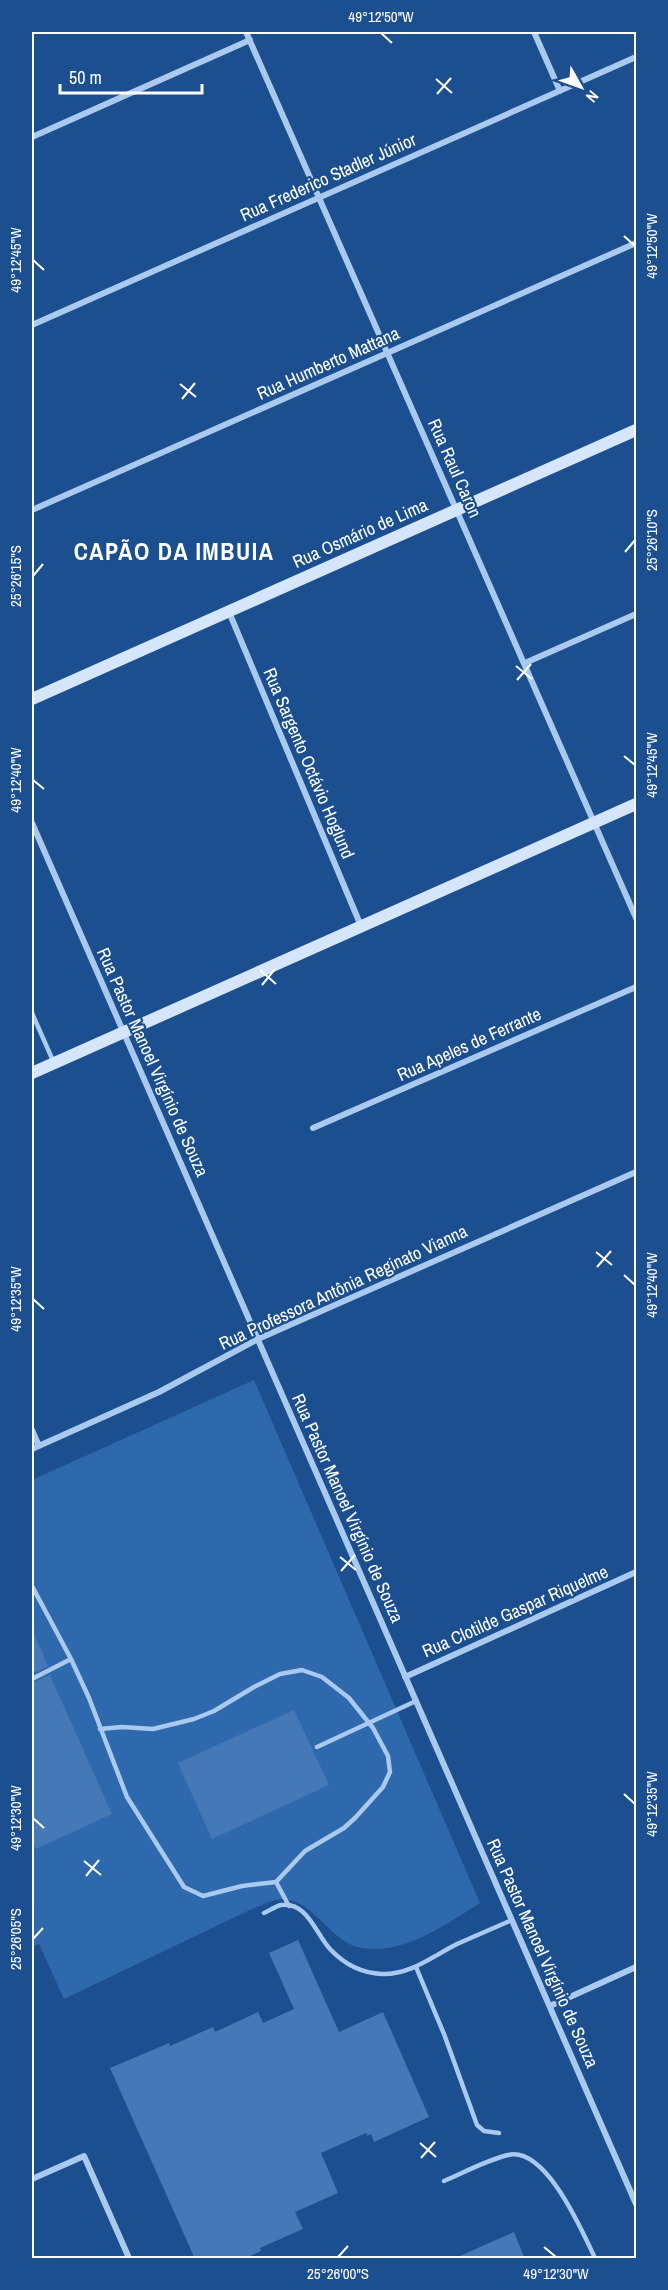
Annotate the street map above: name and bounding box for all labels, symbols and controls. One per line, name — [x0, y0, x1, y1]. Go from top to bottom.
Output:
text: 49°12'50"W — [348, 6, 414, 27]
scale bar — [60, 57, 202, 95]
north arrow — [551, 57, 611, 117]
text: 50 m — [69, 65, 102, 90]
text: N — [581, 86, 604, 107]
street label: Rua Frederico Stadler Júnior — [236, 127, 420, 227]
text: 49°12'50"W — [641, 213, 662, 279]
text: 49°12'45"W — [5, 227, 26, 293]
street label: Rua Humberto Mattana — [253, 320, 403, 406]
street label: Rua Raul Caron — [422, 415, 488, 521]
street label: Rua Osmário de Lima — [289, 492, 431, 574]
text: 25°26'10"S — [641, 509, 662, 571]
district label: CAPÃO DA IMBUIA — [74, 535, 274, 567]
text: 25°26'15"S — [5, 545, 26, 607]
street label: Rua Sargento Octávio Hoglund — [257, 664, 361, 862]
text: 49°12'45"W — [641, 732, 662, 798]
text: 49°12'40"W — [5, 747, 26, 813]
street label: Rua Pastor Manoel Virgínio de Souza — [91, 943, 215, 1181]
street label: Rua Apeles de Ferrante — [393, 1001, 545, 1087]
street label: Rua Professora Antônia Reginato Vianna — [215, 1218, 471, 1356]
text: 49°12'40"W — [641, 1252, 662, 1318]
text: 49°12'35"W — [5, 1266, 26, 1332]
street label: Rua Pastor Manoel Virgínio de Souza — [286, 1389, 410, 1627]
street label: Rua Clotilde Gaspar Riquelme — [418, 1559, 612, 1663]
text: 49°12'35"W — [641, 1771, 662, 1837]
text: 49°12'30"W — [5, 1785, 26, 1851]
street label: Rua Pastor Manoel Virgínio de Souza — [481, 1834, 605, 2072]
text: 25°26'05"S — [5, 1908, 26, 1970]
text: 25°26'00"S — [307, 2263, 369, 2284]
text: 49°12'30"W — [523, 2263, 589, 2284]

